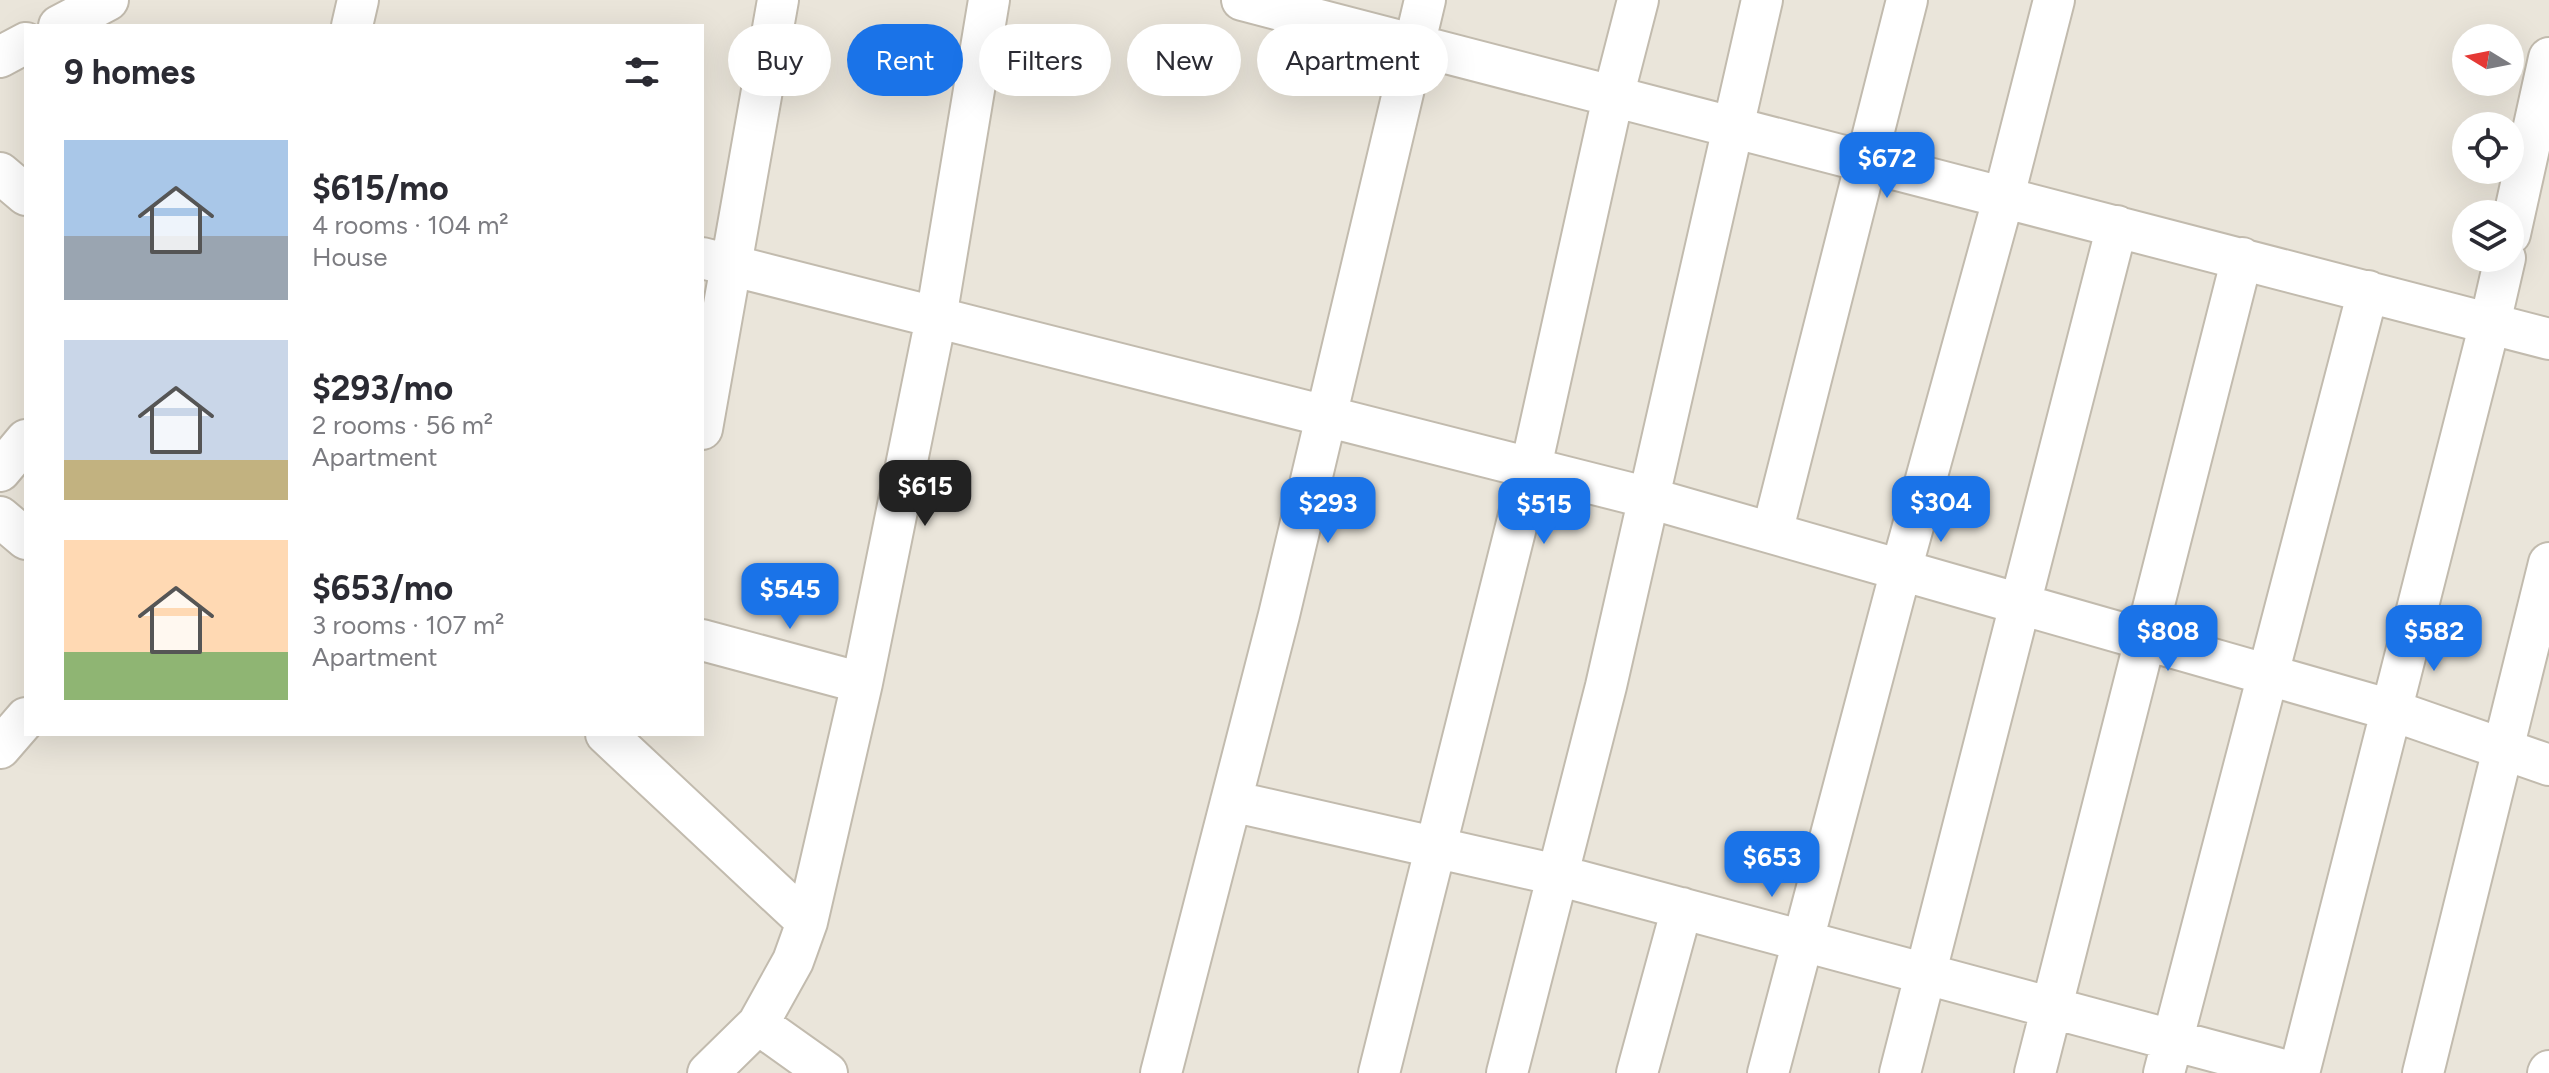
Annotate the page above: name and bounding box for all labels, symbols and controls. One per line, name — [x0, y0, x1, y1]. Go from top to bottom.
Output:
chip: Buy — [728, 24, 831, 96]
chip: Rent — [847, 24, 963, 96]
chip: Filters — [979, 24, 1111, 96]
chip: New — [1127, 24, 1241, 96]
chip: Apartment — [1257, 24, 1448, 96]
north arrow — [2452, 24, 2524, 96]
map controls — [2452, 24, 2524, 272]
icon: filters — [620, 50, 664, 94]
text: 9 homes — [64, 52, 195, 93]
button: locate — [2452, 112, 2524, 184]
pin: $672 — [1840, 132, 1934, 200]
text: $672 — [1858, 142, 1917, 174]
text: $615/mo — [312, 168, 449, 209]
icon: home — [128, 172, 224, 268]
button: layers — [2452, 200, 2524, 272]
text: 4 rooms · 104 m² — [312, 209, 509, 241]
text: House — [312, 241, 387, 273]
text: $293/mo — [312, 368, 453, 409]
icon: home — [128, 372, 224, 468]
text: 2 rooms · 56 m² — [312, 409, 493, 441]
text: Apartment — [312, 441, 438, 473]
pin: $615 — [878, 460, 972, 528]
text: $615 — [897, 470, 953, 502]
pin: $304 — [1894, 476, 1988, 544]
pin: $293 — [1281, 477, 1375, 545]
pin: $515 — [1497, 478, 1591, 546]
text: $304 — [1910, 486, 1972, 518]
text: $293 — [1299, 487, 1358, 519]
text: $515 — [1516, 488, 1572, 520]
pin: $545 — [743, 563, 837, 631]
text: $653/mo — [312, 568, 453, 609]
icon: home — [128, 572, 224, 668]
text: $545 — [759, 573, 821, 605]
pin: $808 — [2121, 605, 2215, 673]
pin: $582 — [2387, 605, 2481, 673]
text: 3 rooms · 107 m² — [312, 609, 505, 641]
text: $808 — [2136, 615, 2200, 647]
text: $582 — [2404, 615, 2464, 647]
text: Apartment — [312, 641, 438, 673]
pin: $653 — [1725, 831, 1819, 899]
text: $653 — [1742, 841, 1802, 873]

